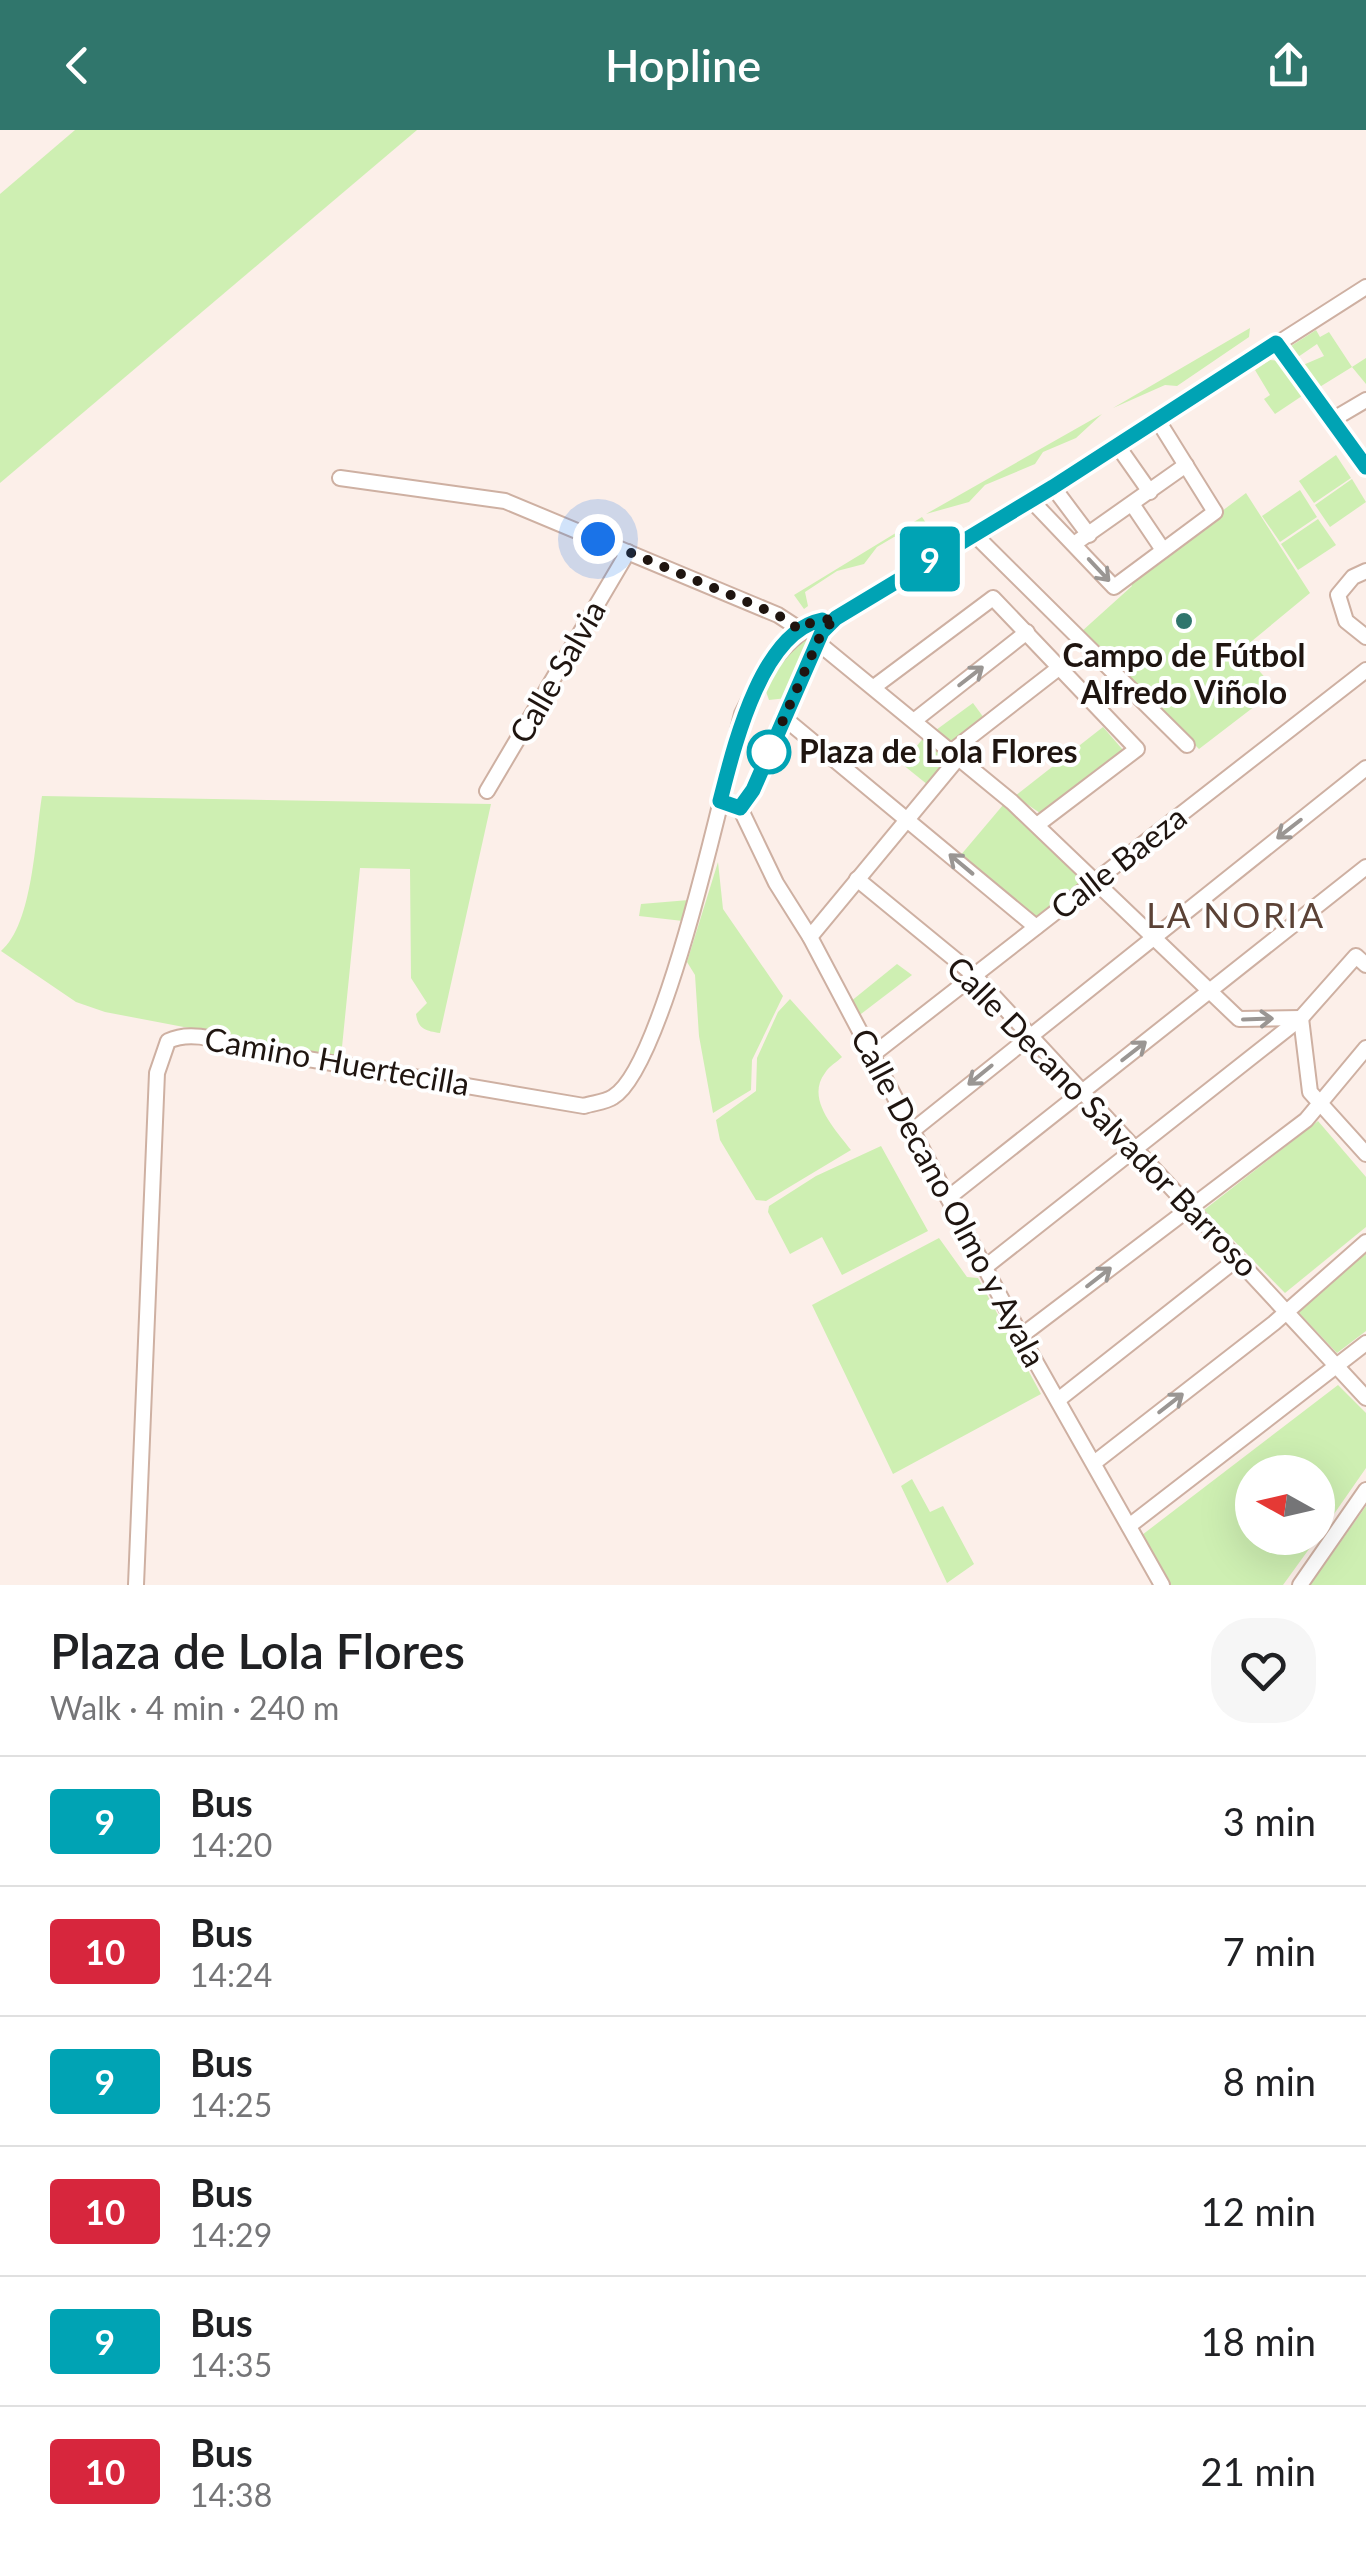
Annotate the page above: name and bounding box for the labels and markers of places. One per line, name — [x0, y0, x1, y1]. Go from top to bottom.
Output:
marker: Campo de Fútbol Alfredo Viñolo — [1173, 610, 1195, 632]
place label: Campo de Fútbol Alfredo Viñolo — [1062, 635, 1306, 711]
marker: Plaza de Lola Flores — [748, 731, 790, 773]
place label: Plaza de Lola Flores — [799, 731, 1078, 770]

